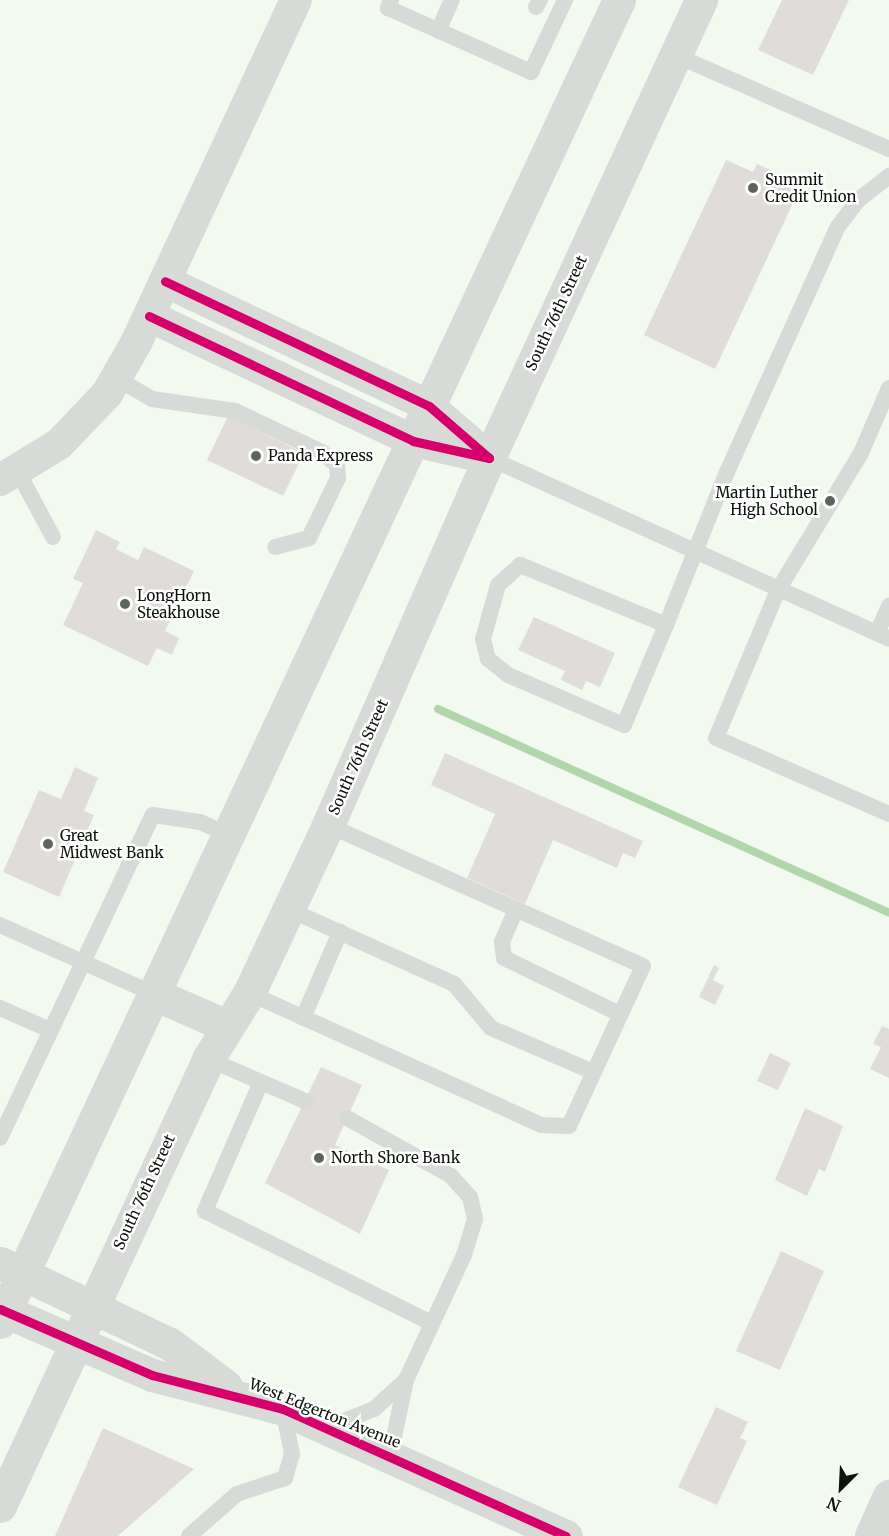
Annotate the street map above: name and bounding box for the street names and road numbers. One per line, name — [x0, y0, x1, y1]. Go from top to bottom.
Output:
street label: South 76th Street — [521, 253, 591, 373]
street label: South 76th Street — [324, 696, 392, 818]
street label: South 76th Street — [109, 1132, 179, 1252]
street label: West Edgerton Avenue — [247, 1374, 403, 1452]

